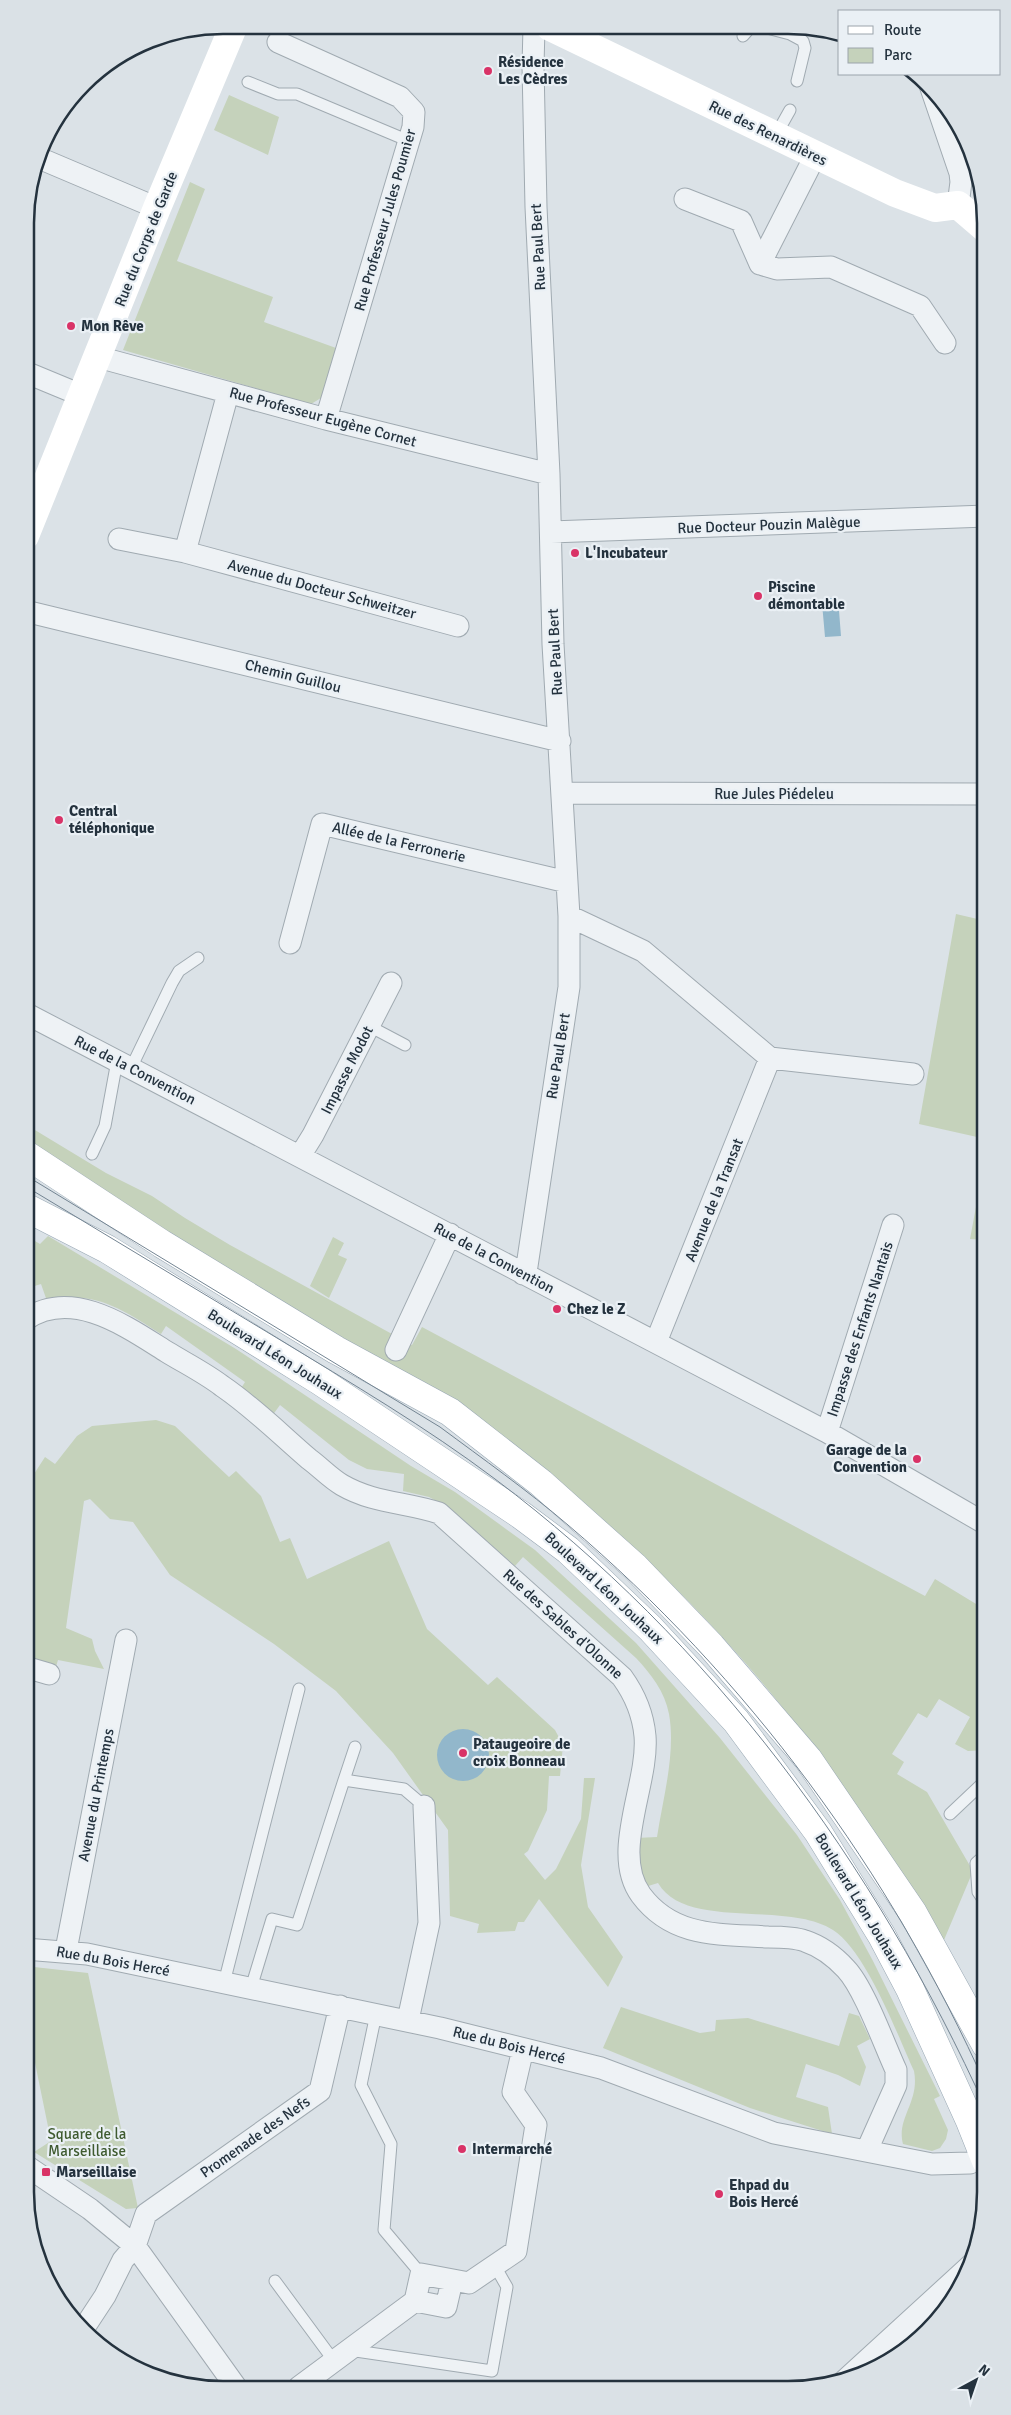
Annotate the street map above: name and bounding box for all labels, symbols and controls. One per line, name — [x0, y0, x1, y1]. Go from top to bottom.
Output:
legend — [838, 10, 1001, 75]
text: Route — [884, 21, 921, 39]
text: Parc — [884, 46, 912, 64]
place label: Résidence Les Cèdres — [498, 53, 568, 88]
marker: Résidence Les Cèdres — [482, 65, 494, 77]
street label: Rue des Renardières — [706, 97, 830, 170]
street label: Rue Professeur Jules Poumier — [350, 126, 420, 313]
street label: Rue du Corps de Garde — [111, 169, 181, 309]
street label: Rue Paul Bert — [527, 203, 549, 291]
place label: Mon Rêve — [81, 317, 144, 335]
marker: Mon Rêve — [65, 320, 77, 332]
street label: Rue Professeur Eugène Cornet — [227, 383, 419, 451]
street label: Rue Docteur Pouzin Malègue — [677, 513, 861, 537]
place label: L'Incubateur — [585, 544, 667, 562]
marker: L'Incubateur — [569, 547, 581, 559]
street label: Avenue du Docteur Schweitzer — [226, 555, 419, 623]
place label: Piscine démontable — [768, 578, 845, 613]
marker: Piscine démontable — [752, 590, 764, 602]
street label: Rue Paul Bert — [544, 608, 566, 696]
street label: Chemin Guillou — [243, 655, 343, 697]
street label: Rue Jules Piédeleu — [714, 785, 834, 803]
place label: Central téléphonique — [68, 802, 154, 837]
marker: Central téléphonique — [53, 814, 65, 826]
street label: Allée de la Ferronerie — [331, 818, 467, 866]
street label: Rue Paul Bert — [542, 1012, 574, 1100]
street label: Impasse Modot — [317, 1023, 377, 1117]
street label: Rue de la Convention — [71, 1032, 199, 1108]
street label: Avenue de la Transat — [681, 1136, 747, 1264]
street label: Rue de la Convention — [431, 1219, 557, 1297]
street label: Impasse des Enfants Nantais — [823, 1239, 897, 1419]
place label: Chez le Z — [567, 1300, 626, 1318]
marker: Chez le Z — [551, 1303, 563, 1315]
street label: Boulevard Léon Jouhaux — [204, 1305, 346, 1403]
place label: Garage de la Convention — [826, 1441, 907, 1476]
marker: Garage de la Convention — [911, 1453, 923, 1465]
street label: Boulevard Léon Jouhaux — [541, 1528, 667, 1648]
street label: Rue des Sables d'Olonne — [499, 1565, 627, 1683]
street label: Avenue du Printemps — [74, 1727, 118, 1863]
place label: Pataugeoire de croix Bonneau — [473, 1735, 570, 1770]
marker: Pataugeoire de croix Bonneau — [457, 1747, 469, 1759]
street label: Boulevard Léon Jouhaux — [811, 1830, 907, 1972]
street label: Rue du Bois Hercé — [55, 1942, 171, 1980]
street label: Rue du Bois Hercé — [451, 2022, 567, 2068]
street label: Promenade des Nefs — [197, 2092, 314, 2182]
park label: Square de la Marseillaise — [48, 2125, 126, 2160]
place label: Intermarché — [472, 2140, 552, 2158]
marker: Intermarché — [456, 2143, 468, 2155]
place label: Marseillaise — [56, 2163, 136, 2181]
marker: Marseillaise — [40, 2166, 52, 2178]
place label: Ehpad du Bois Hercé — [729, 2176, 798, 2211]
marker: Ehpad du Bois Hercé — [713, 2188, 725, 2200]
north arrow — [951, 2355, 1001, 2405]
text: N — [975, 2361, 993, 2380]

